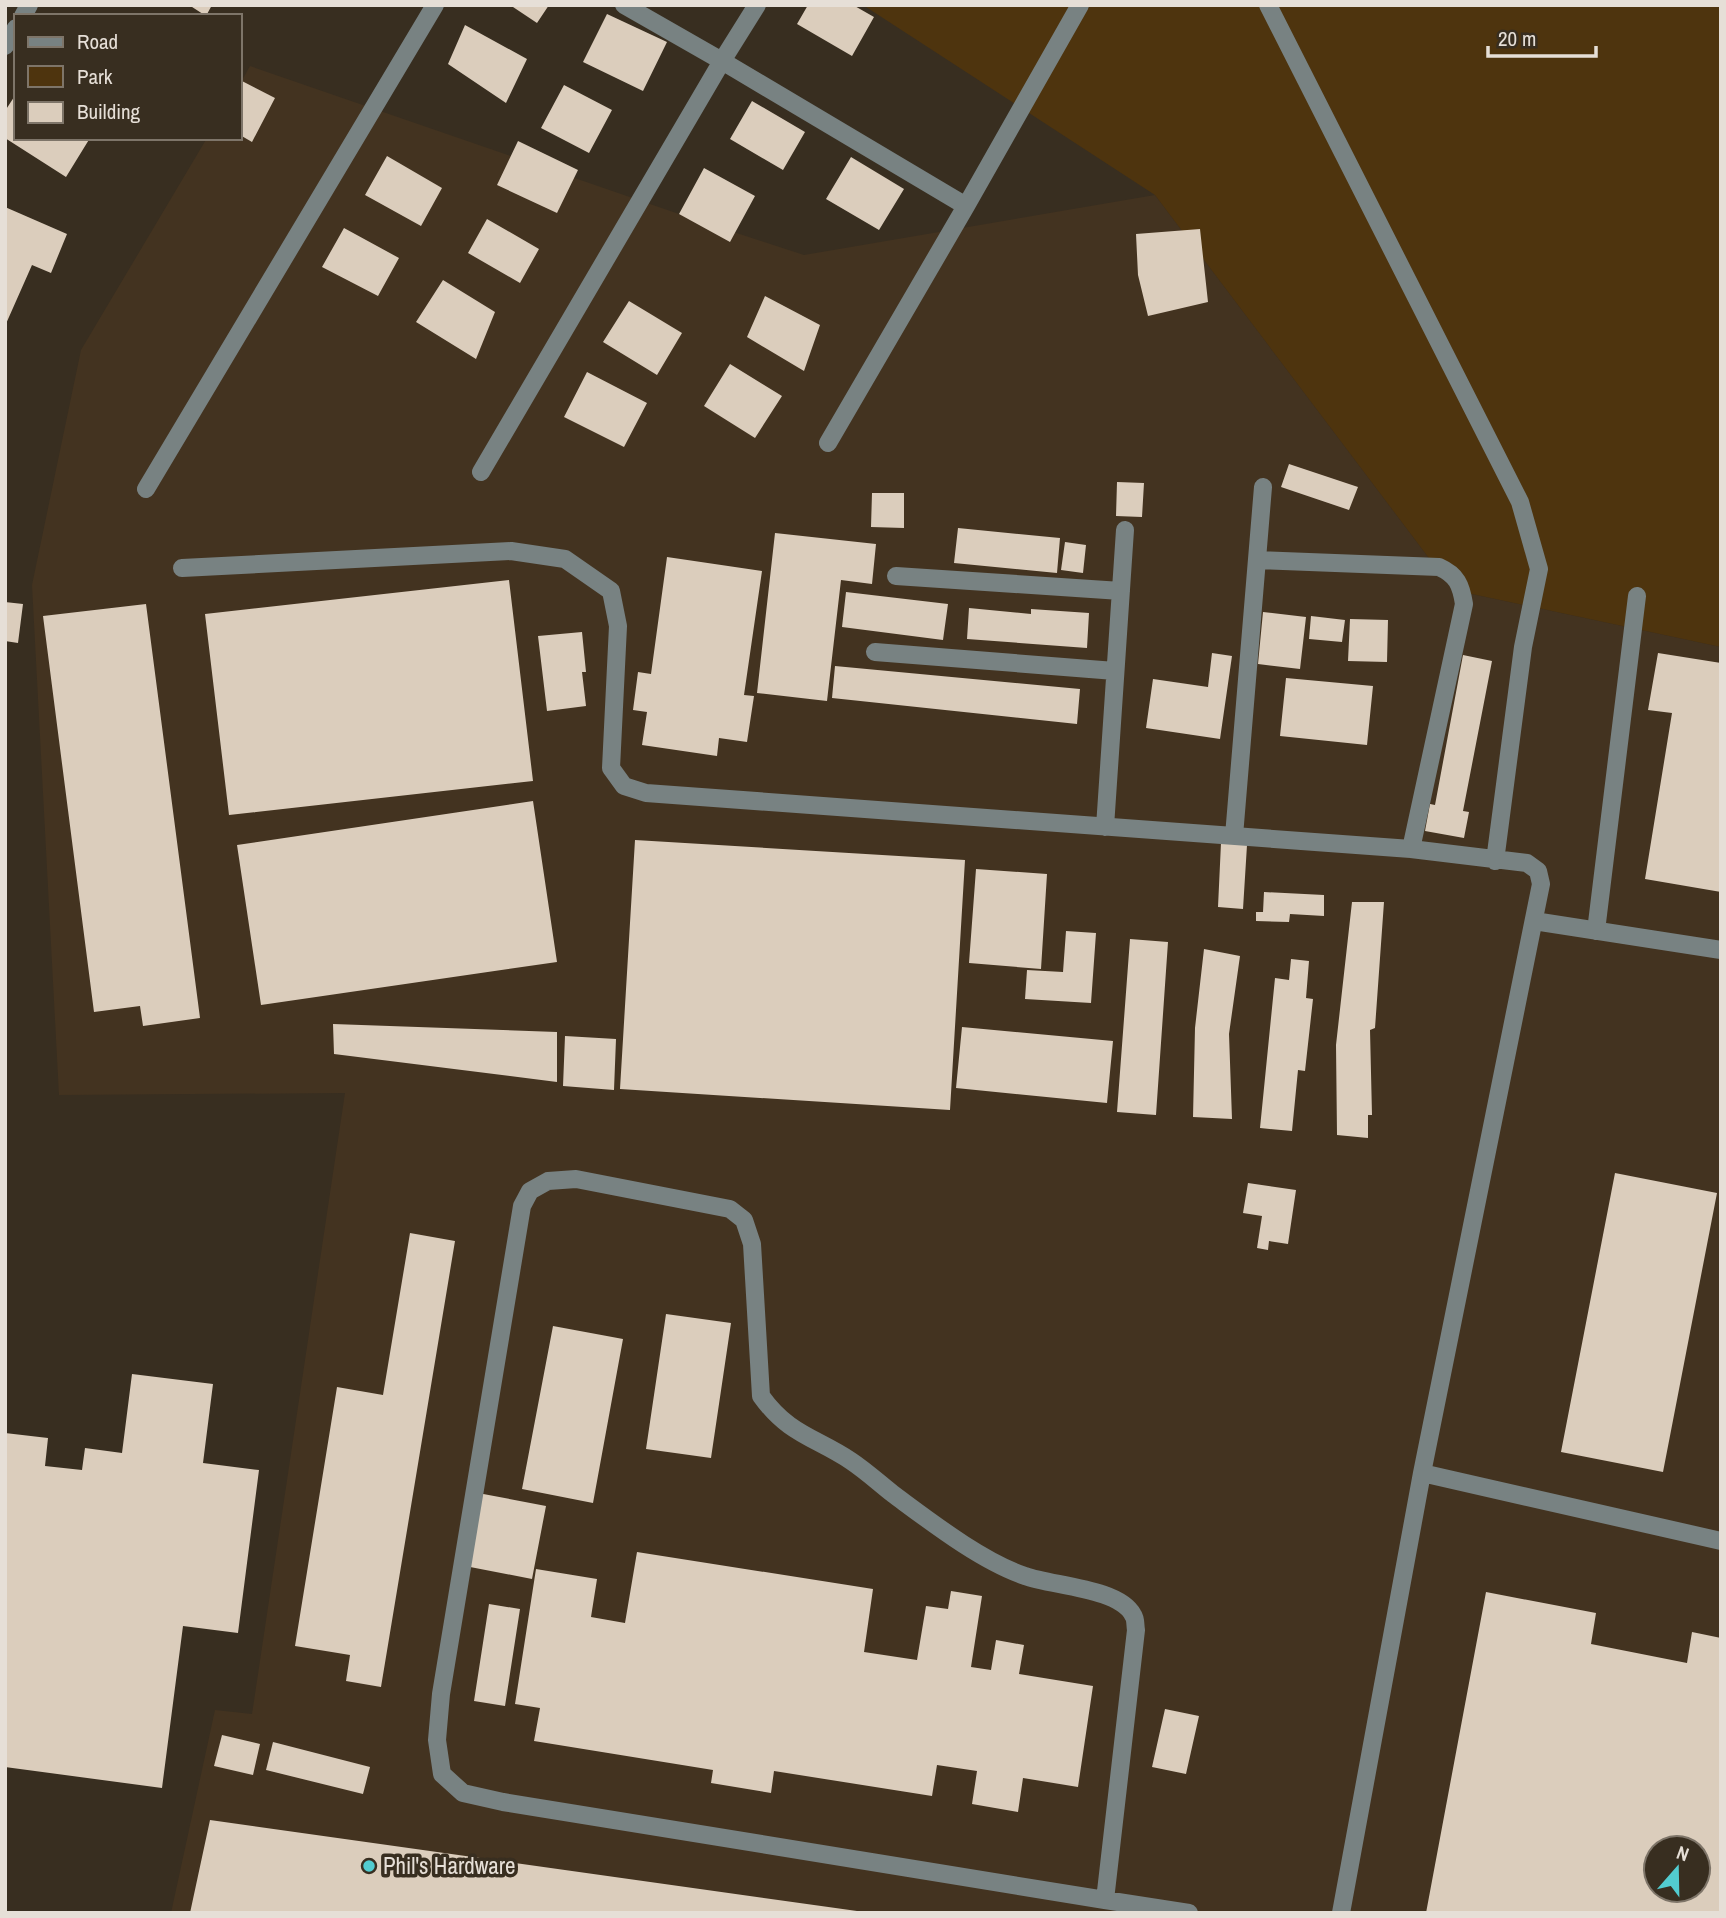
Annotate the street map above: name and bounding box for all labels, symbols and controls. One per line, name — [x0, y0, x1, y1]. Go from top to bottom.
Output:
legend — [14, 14, 242, 140]
scale bar — [1488, 14, 1596, 58]
text: 20 m — [1498, 24, 1536, 53]
text: Road — [77, 27, 118, 56]
text: Park — [77, 62, 113, 91]
text: Building — [77, 97, 141, 126]
north arrow — [1642, 1834, 1712, 1904]
text: N — [1673, 1839, 1693, 1867]
place label: Phil's Hardware — [383, 1850, 516, 1881]
marker: Phil's Hardware — [361, 1858, 377, 1874]

